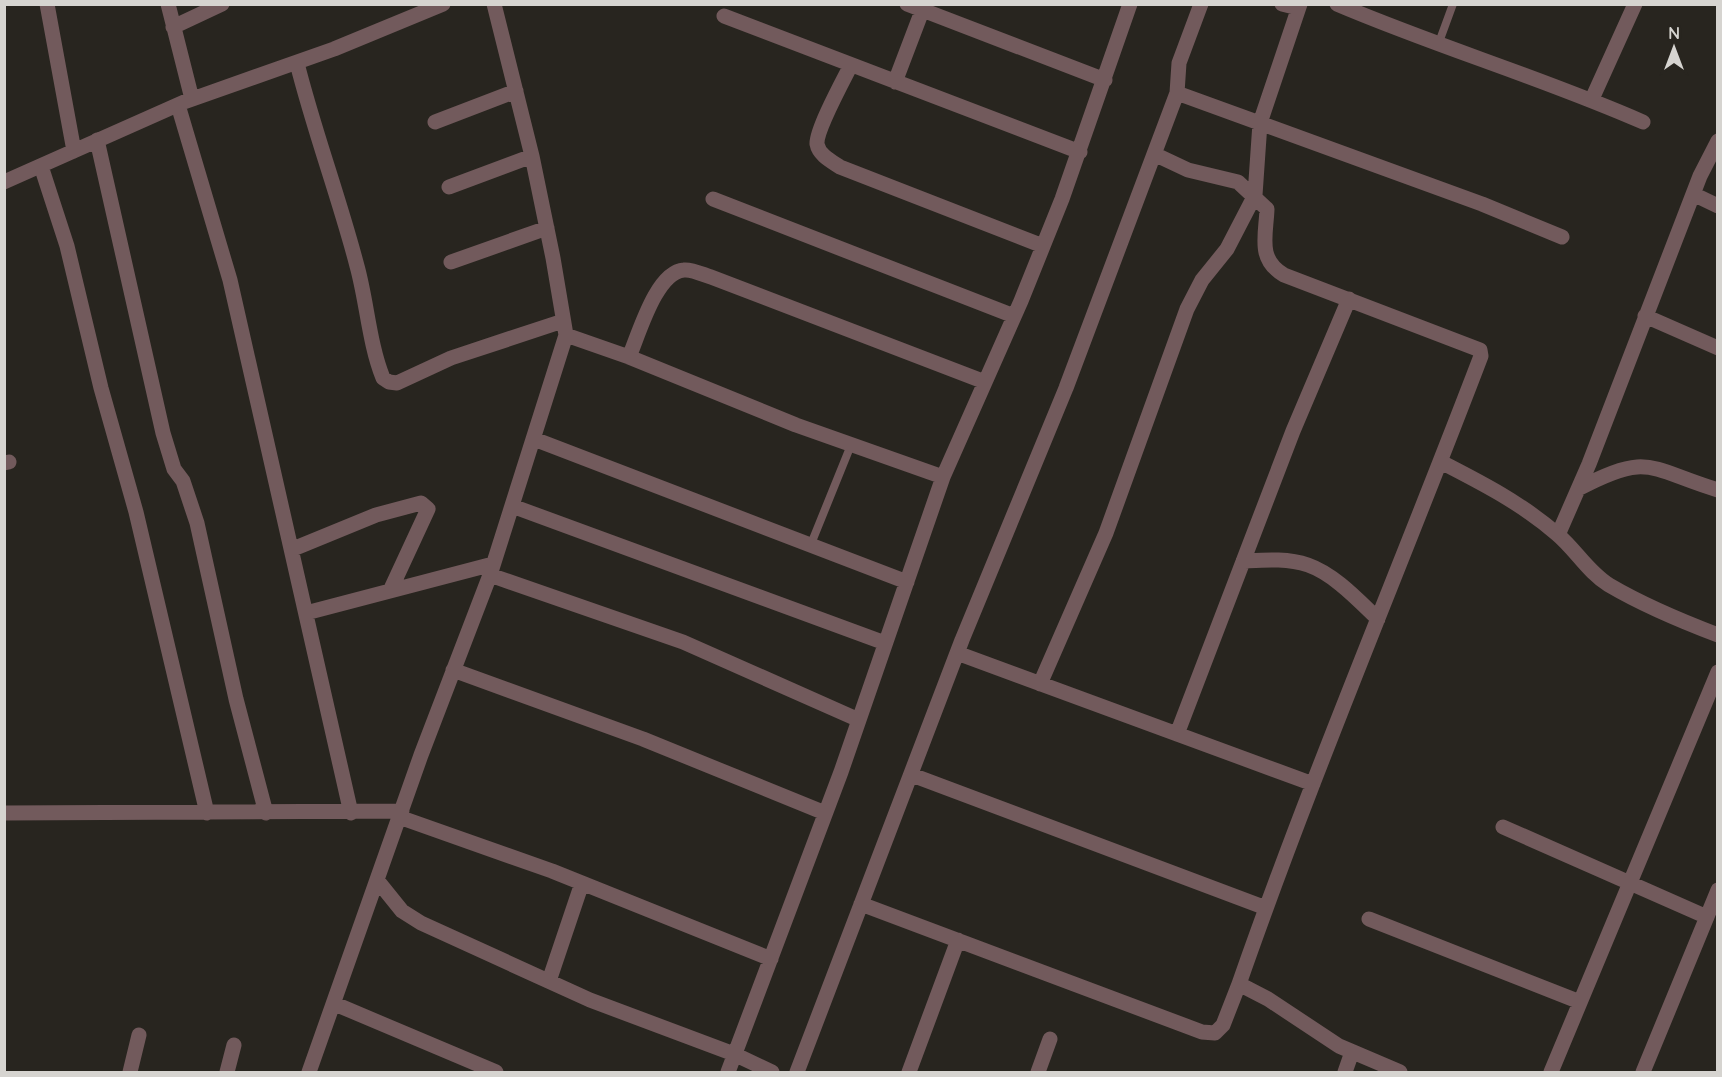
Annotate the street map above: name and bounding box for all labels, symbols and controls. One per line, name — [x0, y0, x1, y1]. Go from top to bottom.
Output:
north arrow — [1644, 18, 1704, 78]
text: N — [1668, 23, 1680, 43]

